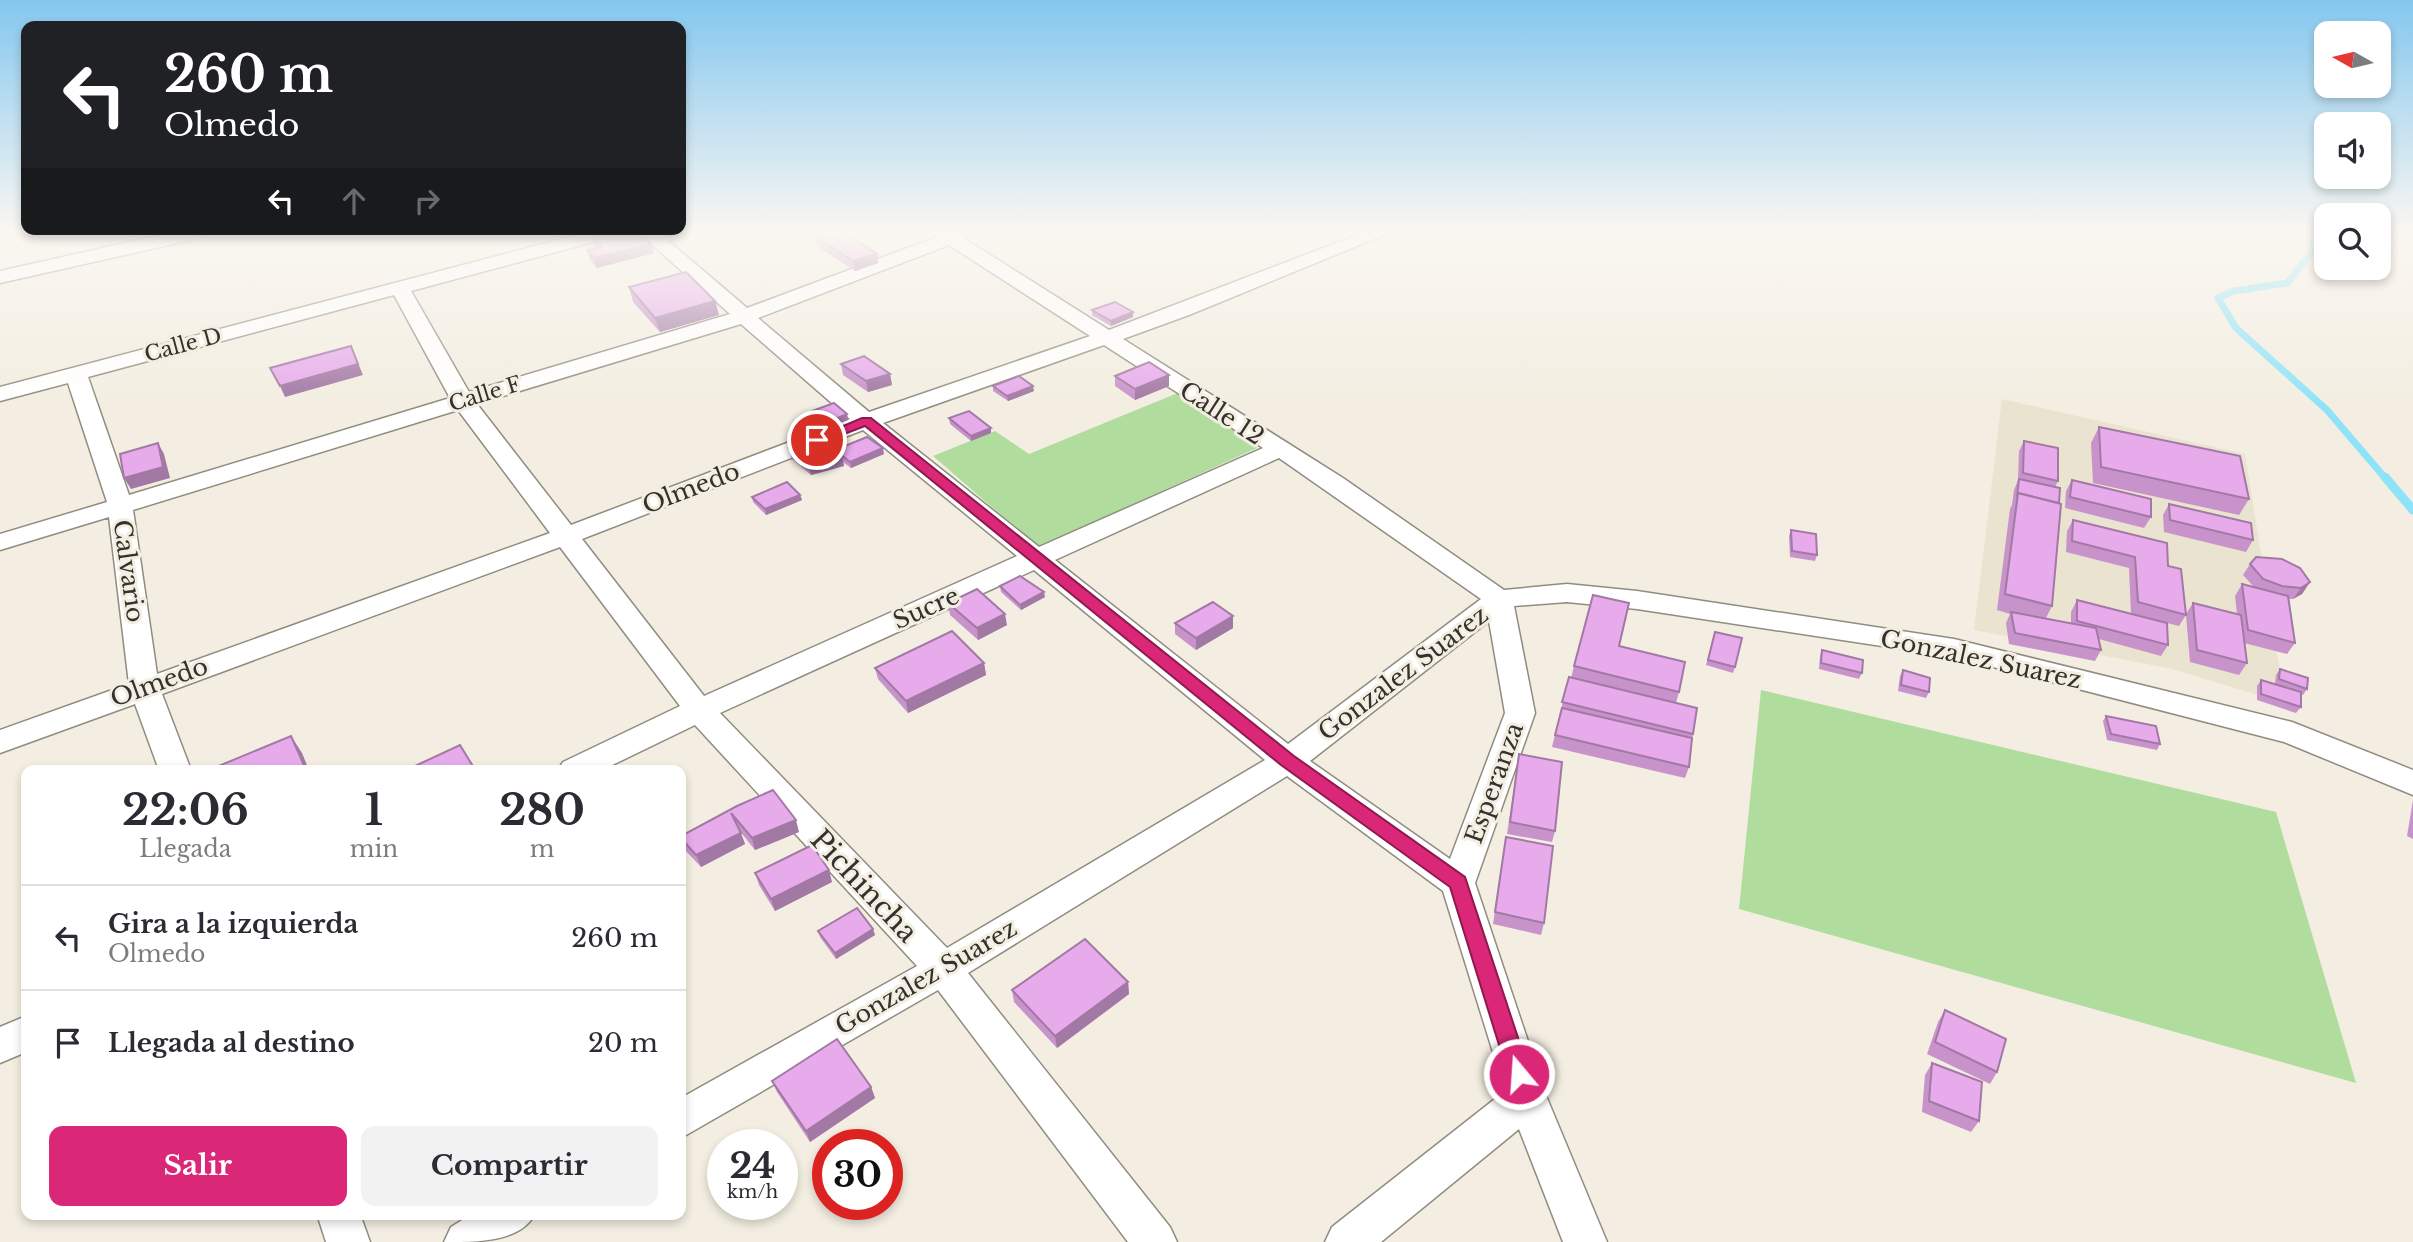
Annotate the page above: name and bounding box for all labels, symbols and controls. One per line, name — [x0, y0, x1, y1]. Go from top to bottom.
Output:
north arrow — [2314, 21, 2390, 98]
map controls — [2314, 21, 2391, 280]
text: 260 m — [164, 44, 333, 105]
icon: left — [49, 49, 140, 140]
text: Olmedo — [164, 105, 300, 145]
button: sound — [2314, 112, 2391, 189]
icon: left — [262, 182, 300, 220]
icon: ahead — [335, 182, 373, 220]
icon: right — [408, 182, 446, 220]
button: search — [2314, 203, 2391, 280]
street label: Calle D — [142, 322, 224, 368]
street label: Calle F — [446, 371, 524, 417]
street label: Calle 12 — [1175, 375, 1269, 451]
pin — [787, 410, 847, 470]
icon: arrive — [798, 421, 836, 459]
street label: Olmedo — [638, 456, 744, 520]
street label: Calvario — [107, 518, 151, 624]
street label: Sucre — [888, 581, 964, 635]
street label: Gonzalez Suarez — [1313, 600, 1493, 746]
street label: Gonzalez Suarez — [1878, 624, 2084, 694]
street label: Olmedo — [106, 651, 212, 713]
street label: Esperanza — [1459, 718, 1529, 847]
text: 22:06 — [122, 784, 249, 836]
text: 1 — [365, 784, 383, 836]
text: 280 — [499, 784, 585, 836]
street label: Pichincha — [803, 822, 925, 950]
text: Llegada — [139, 835, 231, 863]
text: min — [350, 835, 398, 863]
text: m — [530, 835, 554, 863]
text: Gira a la izquierda — [108, 908, 358, 940]
street label: Gonzalez Suarez — [830, 913, 1022, 1041]
icon: left — [49, 919, 87, 957]
text: 260 m — [571, 922, 658, 954]
text: Olmedo — [108, 940, 205, 968]
icon: arrive — [49, 1024, 87, 1062]
text: Llegada al destino — [108, 1027, 355, 1059]
text: 20 m — [588, 1027, 658, 1059]
position arrow — [1482, 1037, 1556, 1111]
button: Salir — [49, 1126, 347, 1206]
button: Compartir — [361, 1126, 658, 1206]
speed limit sign: 30 — [812, 1129, 903, 1220]
text: 24 — [729, 1144, 776, 1187]
text: km/h — [727, 1181, 778, 1203]

